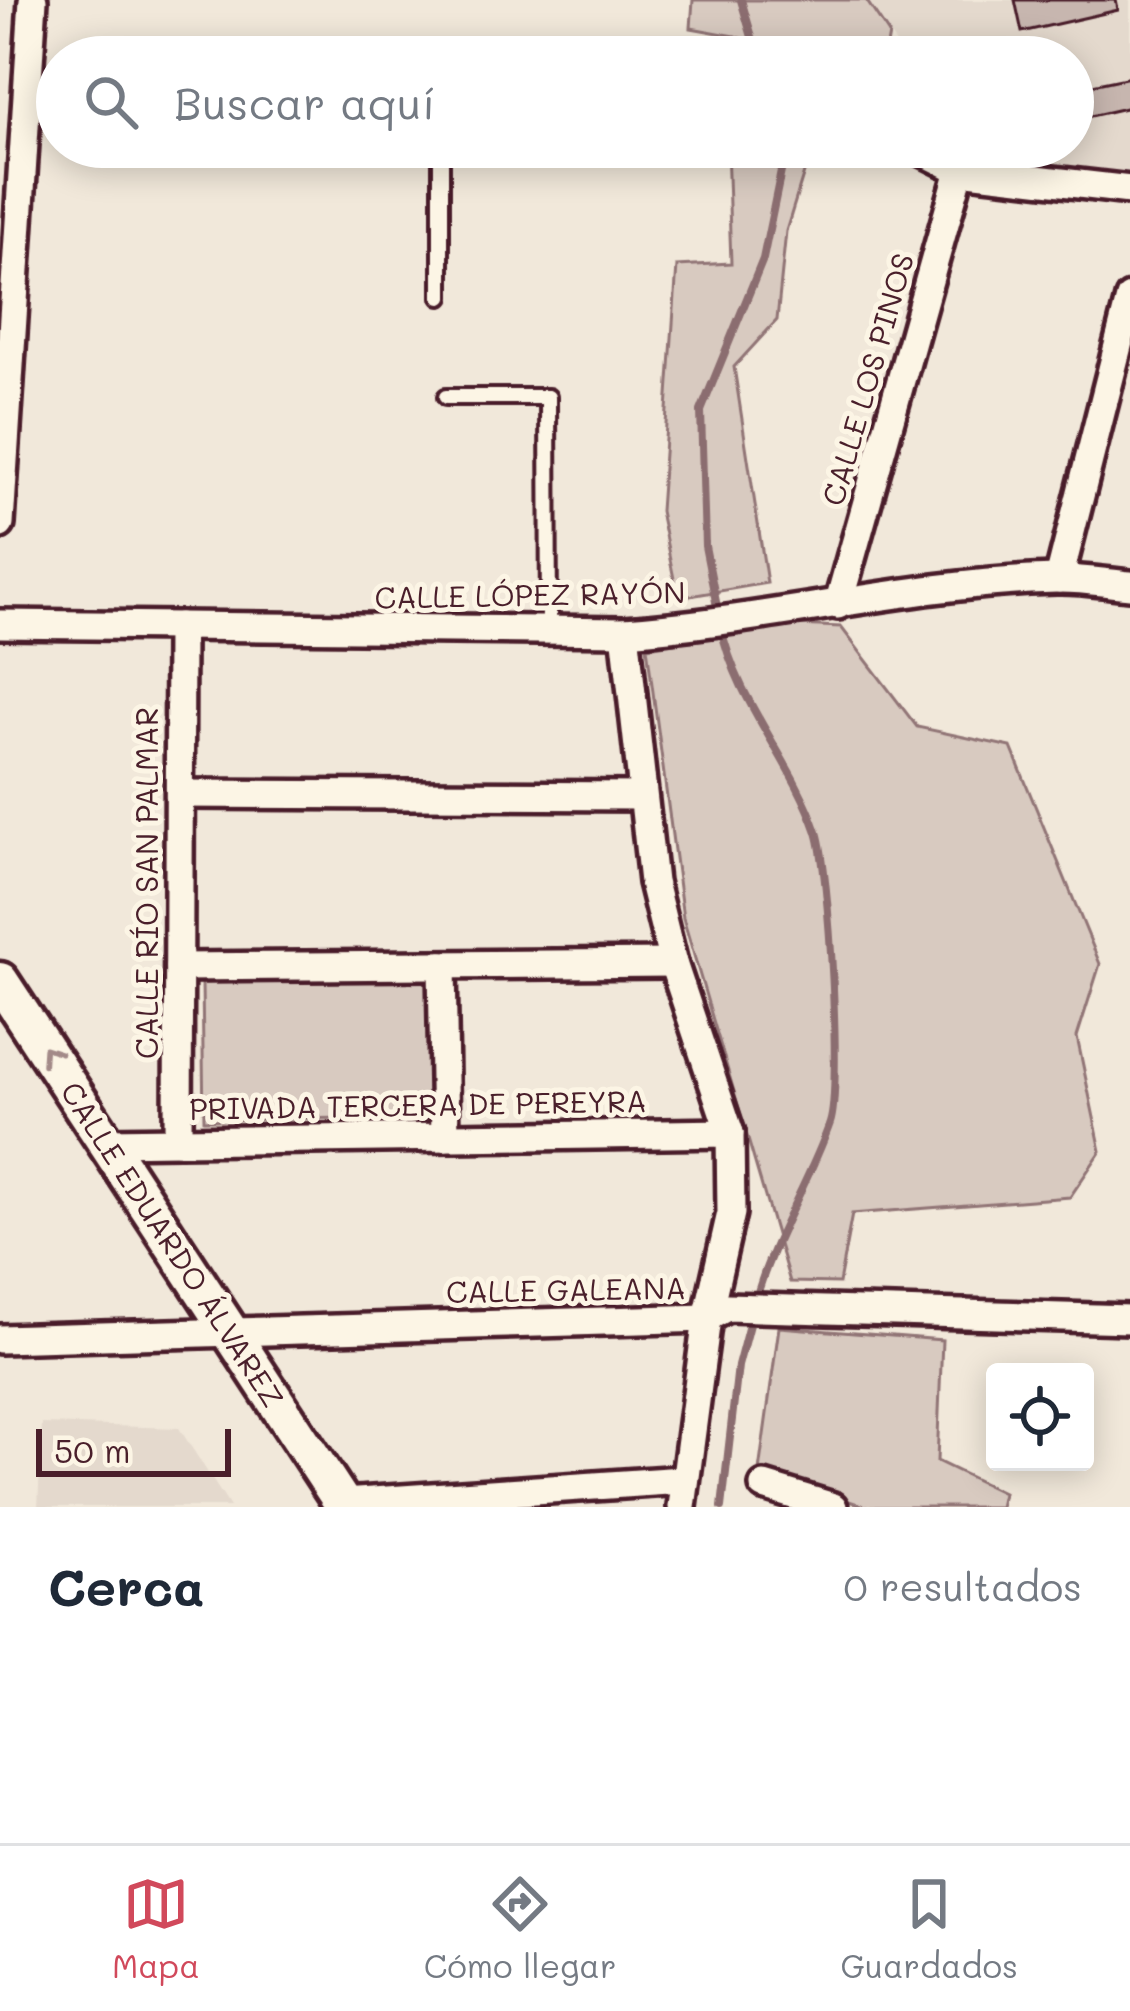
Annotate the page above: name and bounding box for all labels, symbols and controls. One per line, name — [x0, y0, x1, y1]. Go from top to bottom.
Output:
search box — [36, 36, 1094, 168]
icon: search — [78, 69, 144, 135]
text: Buscar aquí — [174, 73, 436, 131]
street label: CALLE LOS PINOS — [812, 248, 922, 510]
street label: CALLE LÓPEZ RAYÓN — [374, 571, 686, 617]
street label: CALLE RÍO SAN PALMAR — [126, 707, 166, 1059]
one-way arrow — [41, 1046, 63, 1068]
street label: CALLE EDUARDO ÁLVAREZ — [52, 1073, 294, 1415]
street label: PRIVADA TERCERA DE PEREYRA — [189, 1080, 647, 1128]
street label: CALLE GALEANA — [446, 1267, 686, 1311]
map controls — [986, 1363, 1094, 1471]
button: locate — [986, 1363, 1094, 1471]
scale bar — [36, 1423, 231, 1476]
text: 50 m — [54, 1428, 130, 1471]
text: Cerca — [48, 1552, 205, 1619]
text: 0 resultados — [843, 1560, 1082, 1611]
tab: Mapa — [112, 1871, 200, 1986]
tab: Cómo llegar — [424, 1871, 616, 1986]
tab: Guardados — [840, 1871, 1018, 1986]

